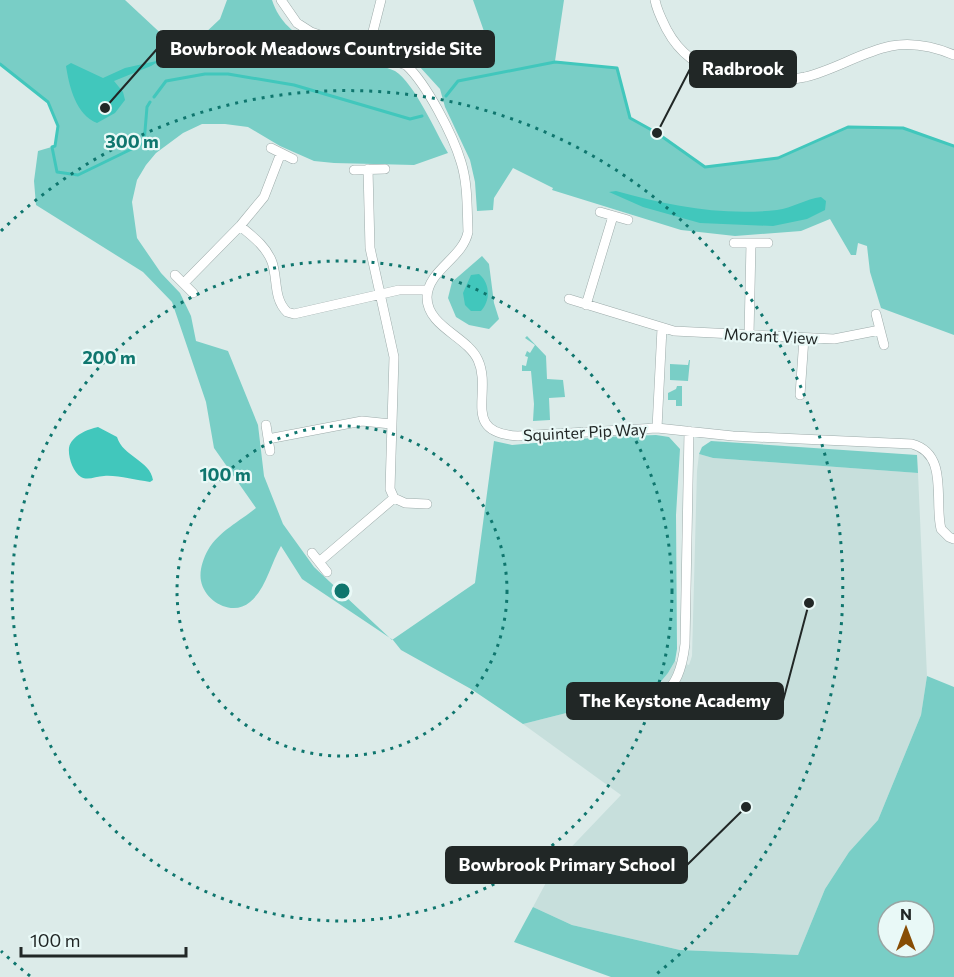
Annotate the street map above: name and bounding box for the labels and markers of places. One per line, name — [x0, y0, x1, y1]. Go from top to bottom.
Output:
callout: Bowbrook Meadows Countryside Site — [157, 31, 494, 67]
callout: Radbrook — [690, 51, 796, 87]
centre of rings — [332, 581, 352, 601]
callout: The Keystone Academy — [567, 683, 783, 719]
callout: Bowbrook Primary School — [446, 847, 687, 883]

